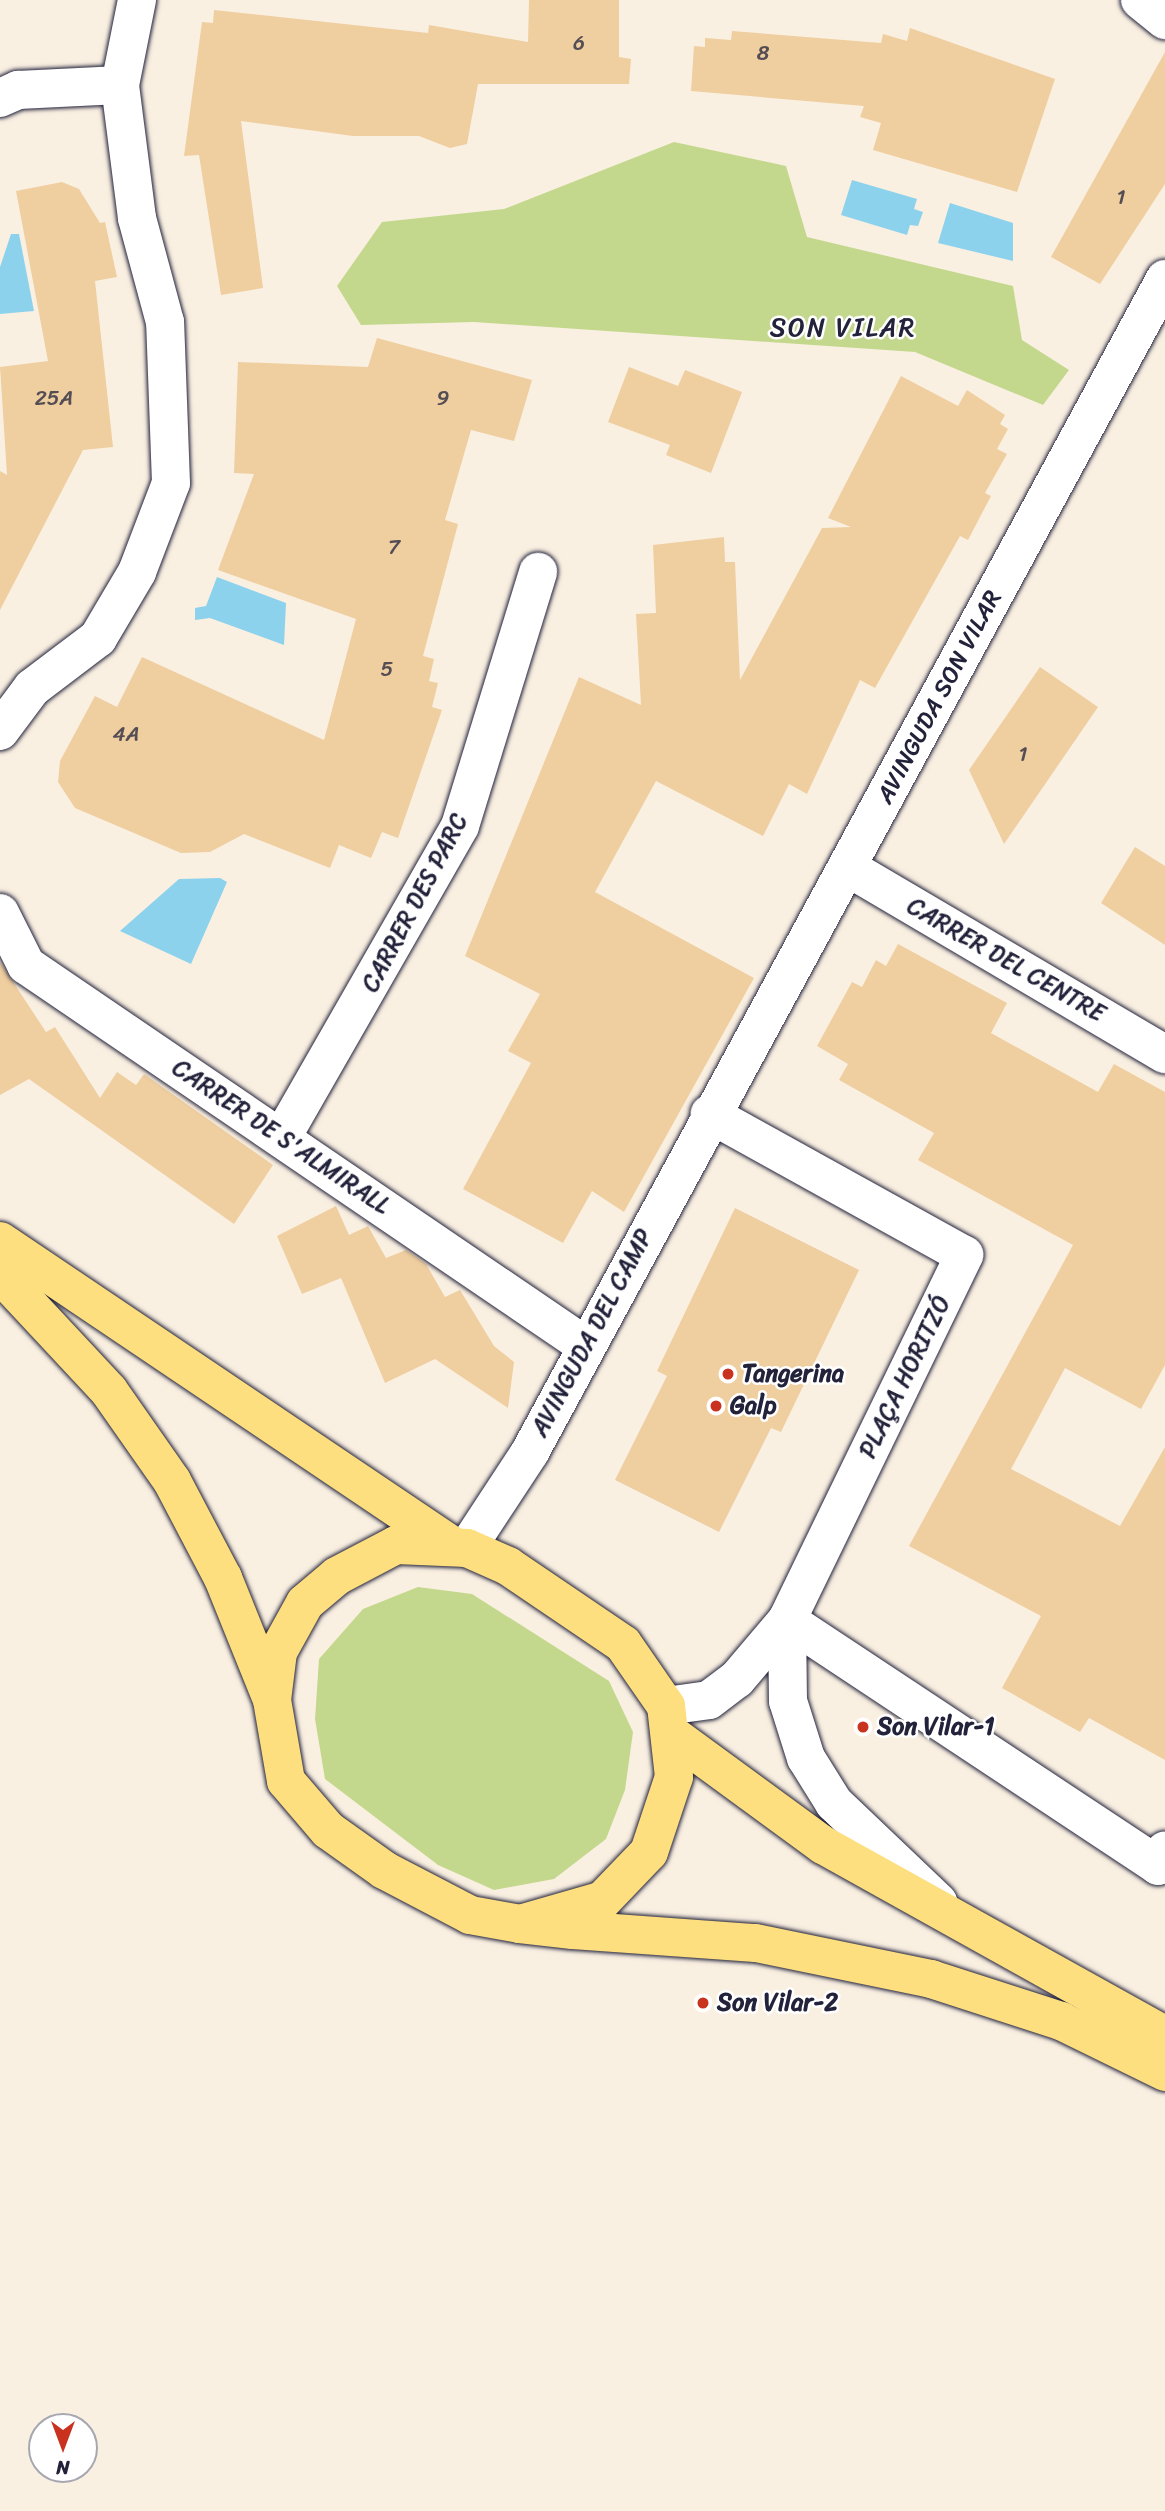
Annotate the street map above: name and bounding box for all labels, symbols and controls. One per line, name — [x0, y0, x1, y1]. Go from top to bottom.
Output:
house number: 6 — [573, 30, 585, 56]
house number: 8 — [757, 40, 769, 66]
house number: 1 — [1116, 184, 1126, 210]
district label: SON VILAR — [771, 312, 915, 344]
house number: 25A — [35, 385, 73, 411]
house number: 9 — [437, 385, 449, 411]
house number: 7 — [388, 534, 400, 560]
street label: AVINGUDA SON VILAR — [870, 585, 1008, 809]
house number: 5 — [381, 656, 393, 682]
house number: 4A — [113, 721, 139, 747]
house number: 1 — [1018, 741, 1028, 767]
street label: CARRER DES PARC — [355, 808, 475, 998]
street label: CARRER DEL CENTRE — [902, 892, 1110, 1028]
street label: CARRER DE S'ALMIRALL — [166, 1053, 396, 1221]
street label: AVINGUDA DEL CAMP — [525, 1224, 659, 1442]
street label: PLAÇA HORITZÓ — [854, 1292, 956, 1462]
place label: Tangerina — [742, 1360, 844, 1388]
marker: Tangerina — [720, 1366, 736, 1382]
place label: Galp — [730, 1392, 777, 1420]
marker: Galp — [708, 1398, 724, 1414]
place label: Son Vilar-1 — [877, 1713, 994, 1741]
marker: Son Vilar-1 — [855, 1719, 871, 1735]
place label: Son Vilar-2 — [717, 1989, 838, 2017]
marker: Son Vilar-2 — [695, 1995, 711, 2011]
north arrow — [28, 2413, 98, 2483]
text: N — [56, 2451, 70, 2484]

